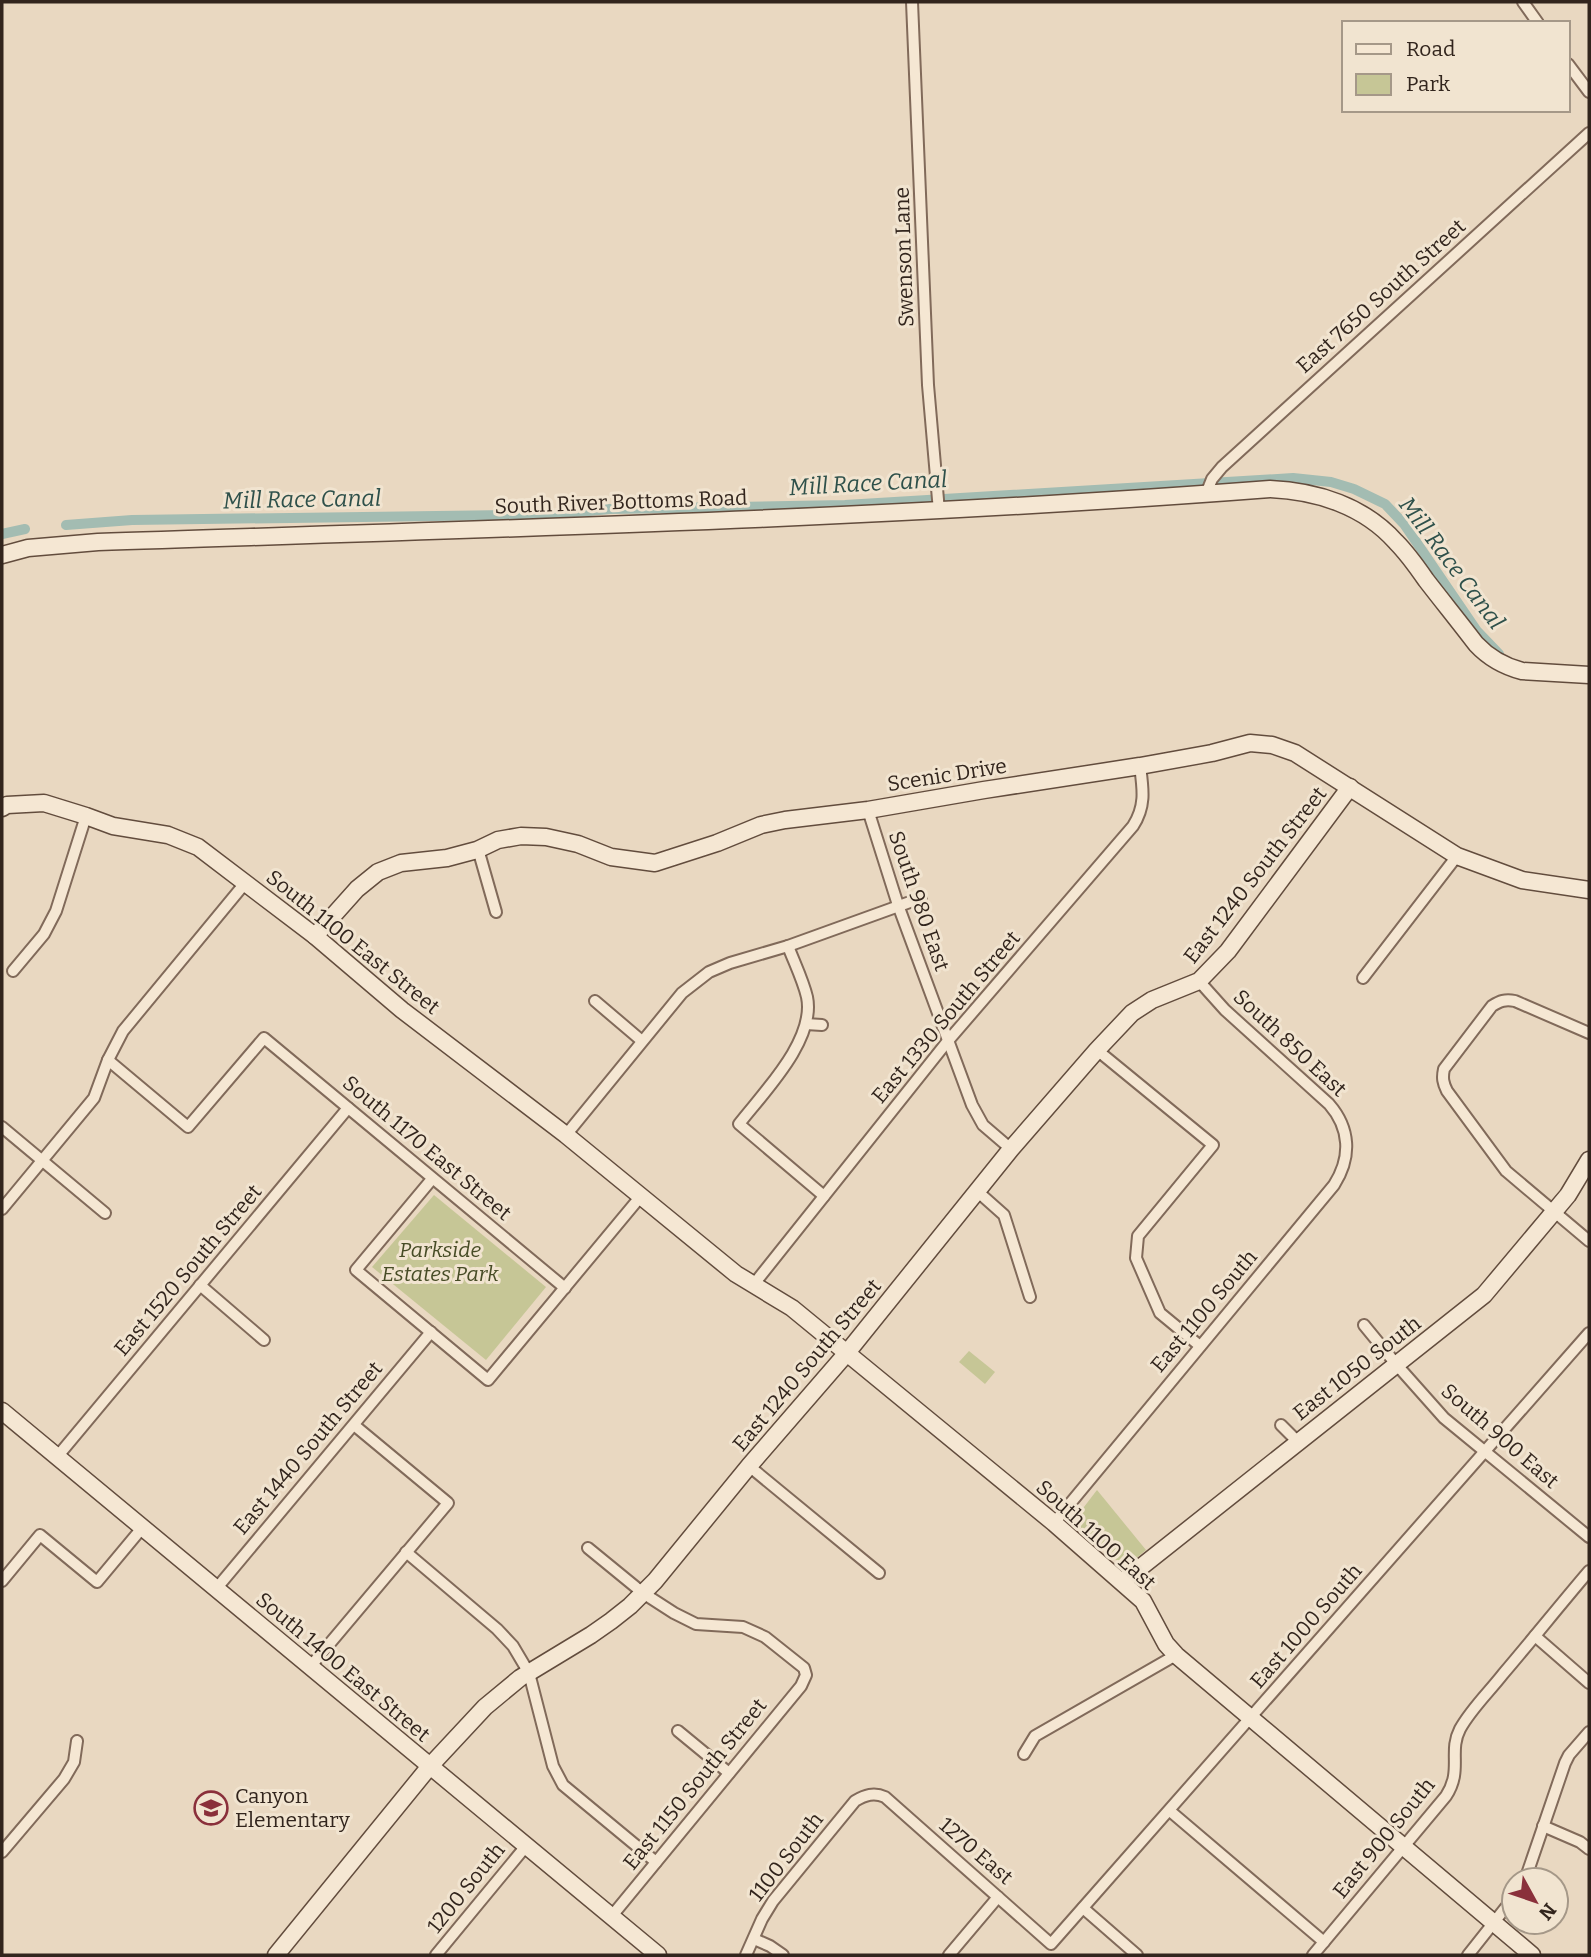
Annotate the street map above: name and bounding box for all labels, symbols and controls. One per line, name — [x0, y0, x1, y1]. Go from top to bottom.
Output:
legend — [1342, 21, 1570, 112]
text: Road — [1406, 36, 1455, 62]
text: Park — [1406, 71, 1450, 97]
street label: Swenson Lane — [889, 186, 919, 328]
street label: East 7650 South Street — [1291, 213, 1471, 379]
water label: Mill Race Canal — [788, 465, 948, 501]
water label: Mill Race Canal — [223, 484, 381, 514]
street label: South River Bottoms Road — [494, 485, 748, 519]
water label: Mill Race Canal — [1393, 491, 1511, 635]
street label: Scenic Drive — [885, 753, 1009, 797]
street label: East 1240 South Street — [1178, 781, 1332, 969]
street label: South 980 East — [883, 828, 955, 975]
street label: South 1100 East Street — [261, 864, 445, 1020]
street label: East 1330 South Street — [866, 925, 1026, 1109]
street label: South 850 East — [1228, 984, 1352, 1102]
street label: South 1170 East Street — [337, 1070, 517, 1226]
street label: East 1520 South Street — [109, 1179, 268, 1361]
park label: Parkside Estates Park — [381, 1237, 499, 1287]
street label: East 1100 South — [1145, 1244, 1263, 1378]
street label: East 1240 South Street — [727, 1273, 887, 1457]
street label: East 1050 South — [1288, 1310, 1426, 1426]
street label: East 1440 South Street — [228, 1356, 388, 1540]
street label: South 900 East — [1436, 1378, 1564, 1494]
street label: South 1100 East — [1031, 1474, 1161, 1596]
street label: East 1000 South — [1245, 1558, 1367, 1694]
street label: South 1400 East Street — [251, 1587, 436, 1748]
street label: East 1150 South Street — [618, 1693, 772, 1875]
street label: East 900 South — [1328, 1773, 1440, 1903]
place label: Canyon Elementary — [235, 1783, 351, 1833]
school or university icon: Canyon Elementary — [192, 1789, 230, 1827]
street label: 1100 South — [743, 1807, 829, 1907]
street label: 1270 East — [934, 1812, 1019, 1890]
street label: 1200 South — [422, 1837, 510, 1939]
north arrow — [1500, 1866, 1570, 1936]
text: N — [1534, 1899, 1561, 1925]

